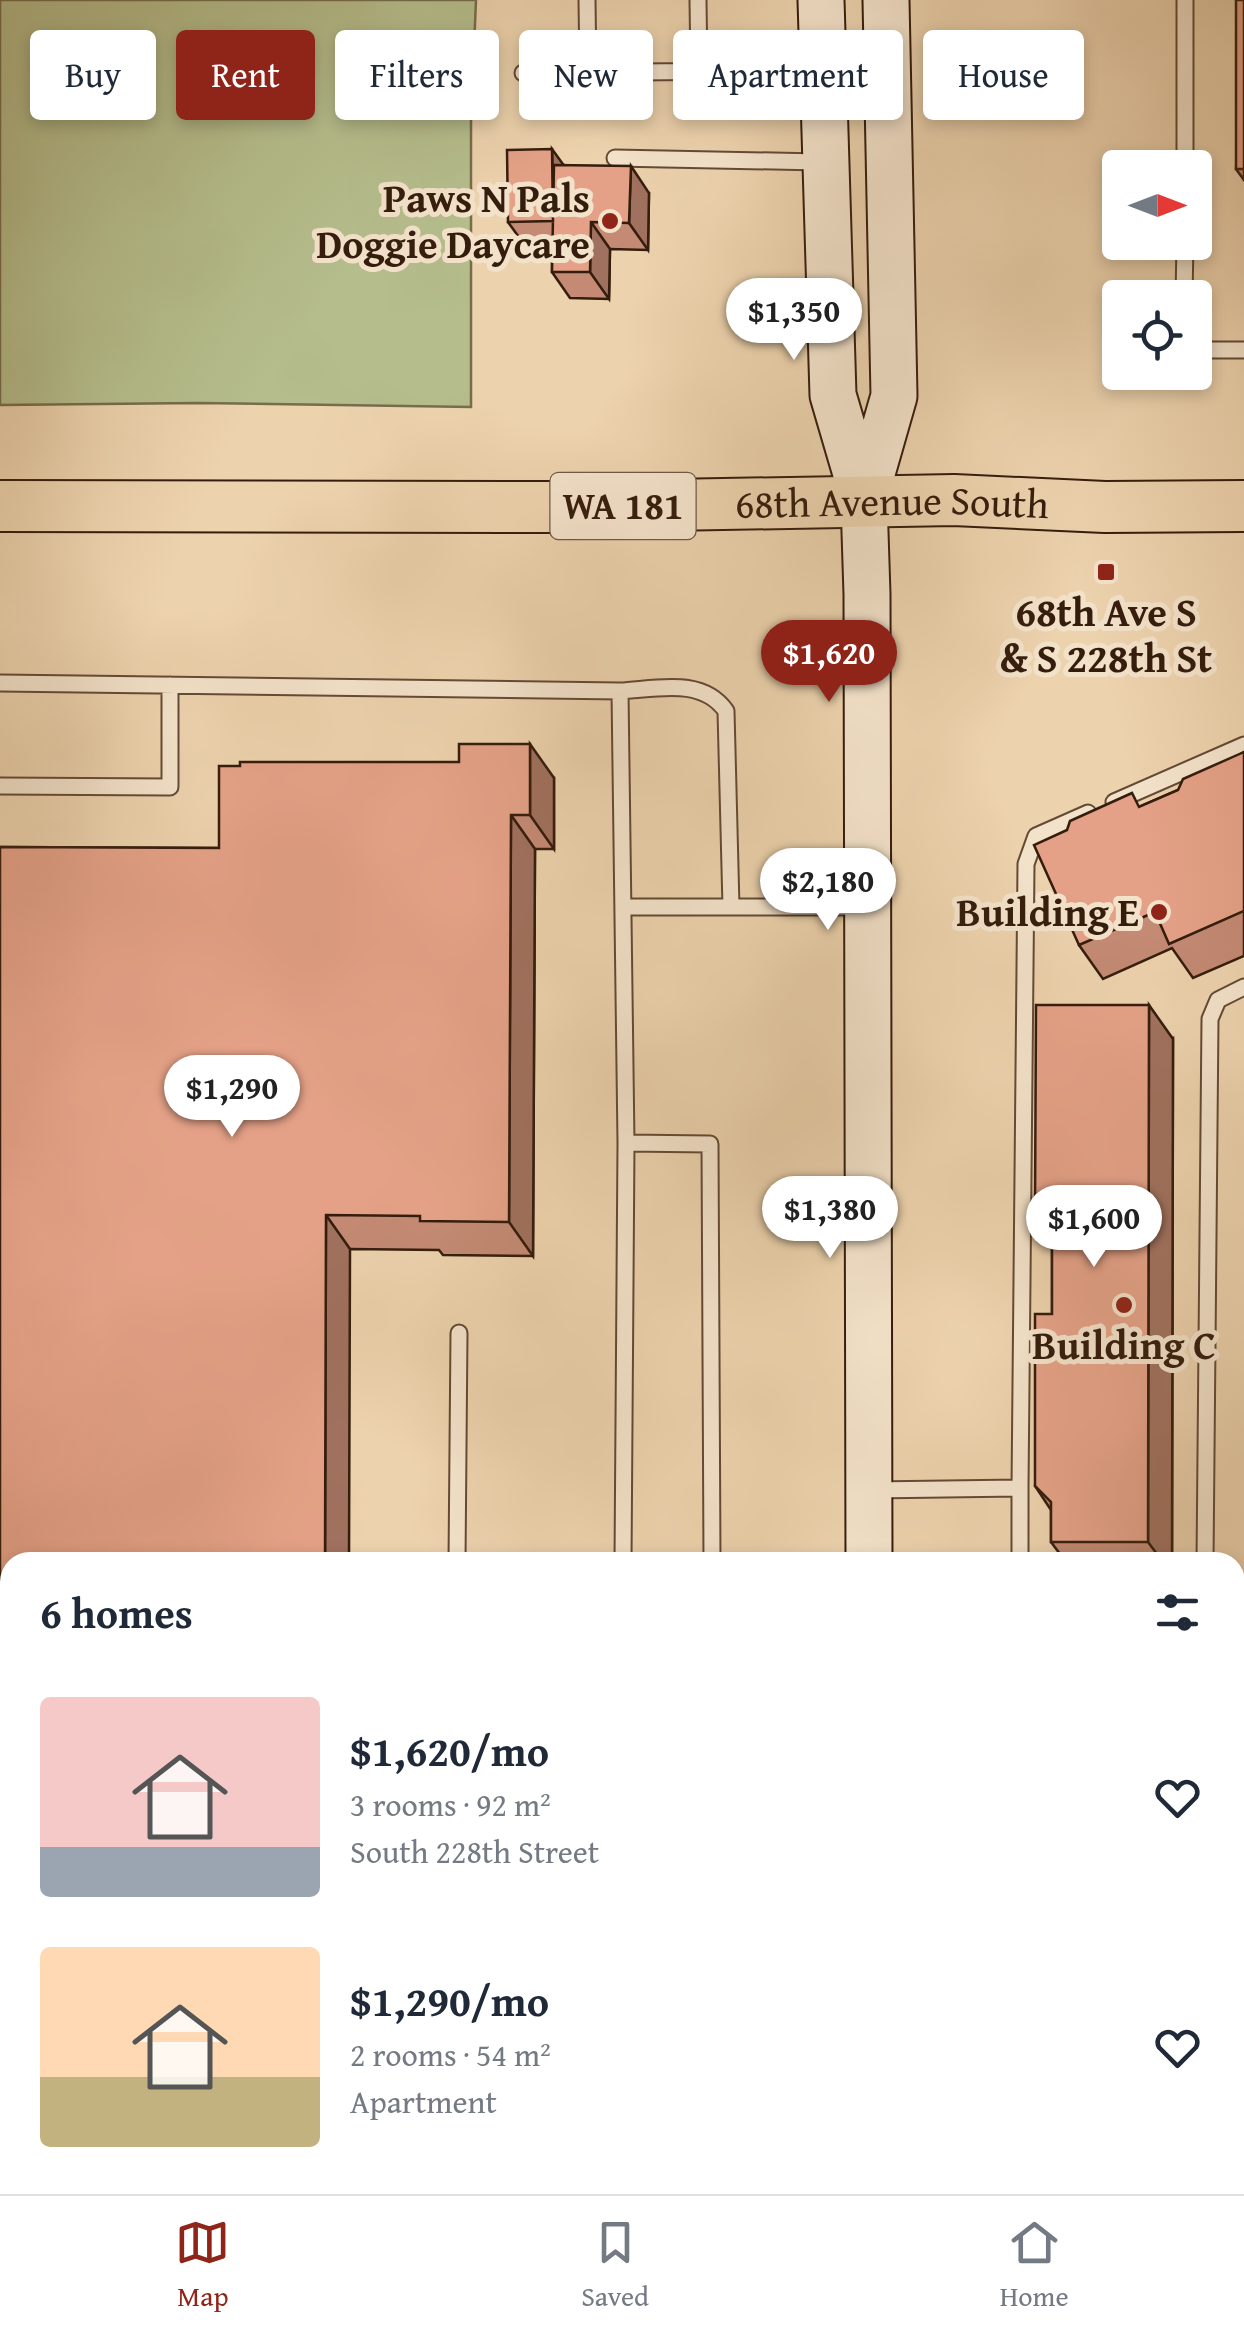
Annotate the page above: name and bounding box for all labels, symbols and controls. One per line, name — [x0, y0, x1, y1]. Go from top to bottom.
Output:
chip: Buy — [30, 30, 156, 120]
chip: Rent — [176, 30, 315, 120]
chip: Filters — [335, 30, 499, 120]
chip: New — [519, 30, 653, 120]
chip: Apartment — [673, 30, 903, 120]
chip: House — [923, 30, 1084, 120]
north arrow — [1102, 150, 1212, 260]
map controls — [1102, 150, 1212, 390]
place label: Paws N Pals Doggie Daycare — [316, 168, 590, 273]
marker: Paws N Pals Doggie Daycare — [599, 210, 621, 232]
pin: $1,350 — [713, 278, 875, 363]
button: locate — [1102, 280, 1212, 390]
text: $1,350 — [748, 287, 840, 334]
street label: 68th Avenue South — [734, 470, 1050, 533]
road number: WA 181 — [550, 473, 696, 539]
marker: 68th Ave S & S 228th St — [1095, 561, 1117, 583]
place label: 68th Ave S & S 228th St — [1000, 582, 1212, 687]
pin: $1,620 — [748, 620, 910, 705]
text: $1,620 — [783, 629, 875, 676]
pin: $2,180 — [747, 848, 909, 933]
text: $2,180 — [782, 857, 874, 904]
place label: Building E — [956, 882, 1139, 941]
marker: Building E — [1148, 901, 1170, 923]
pin: $1,290 — [151, 1055, 313, 1140]
text: $1,290 — [186, 1064, 278, 1111]
pin: $1,380 — [749, 1176, 911, 1261]
text: $1,380 — [784, 1185, 876, 1232]
pin: $1,600 — [1013, 1185, 1175, 1270]
text: $1,600 — [1048, 1194, 1140, 1241]
marker: Building C — [1113, 1294, 1135, 1316]
place label: Building C — [1032, 1315, 1216, 1374]
text: 6 homes — [40, 1582, 193, 1643]
icon: filters — [1150, 1585, 1205, 1640]
text: $1,620/mo — [350, 1720, 549, 1781]
icon: home — [120, 1737, 240, 1857]
icon: heart — [1150, 1770, 1205, 1825]
text: 3 rooms · 92 m² — [350, 1781, 551, 1828]
text: South 228th Street — [350, 1828, 599, 1875]
text: $1,290/mo — [350, 1970, 549, 2031]
icon: home — [120, 1987, 240, 2107]
icon: heart — [1150, 2020, 1205, 2075]
text: 2 rooms · 54 m² — [350, 2031, 551, 2078]
text: Apartment — [350, 2078, 497, 2125]
tab: Map — [175, 2215, 230, 2316]
tab: Saved — [581, 2215, 649, 2316]
tab: Home — [1000, 2215, 1069, 2316]

